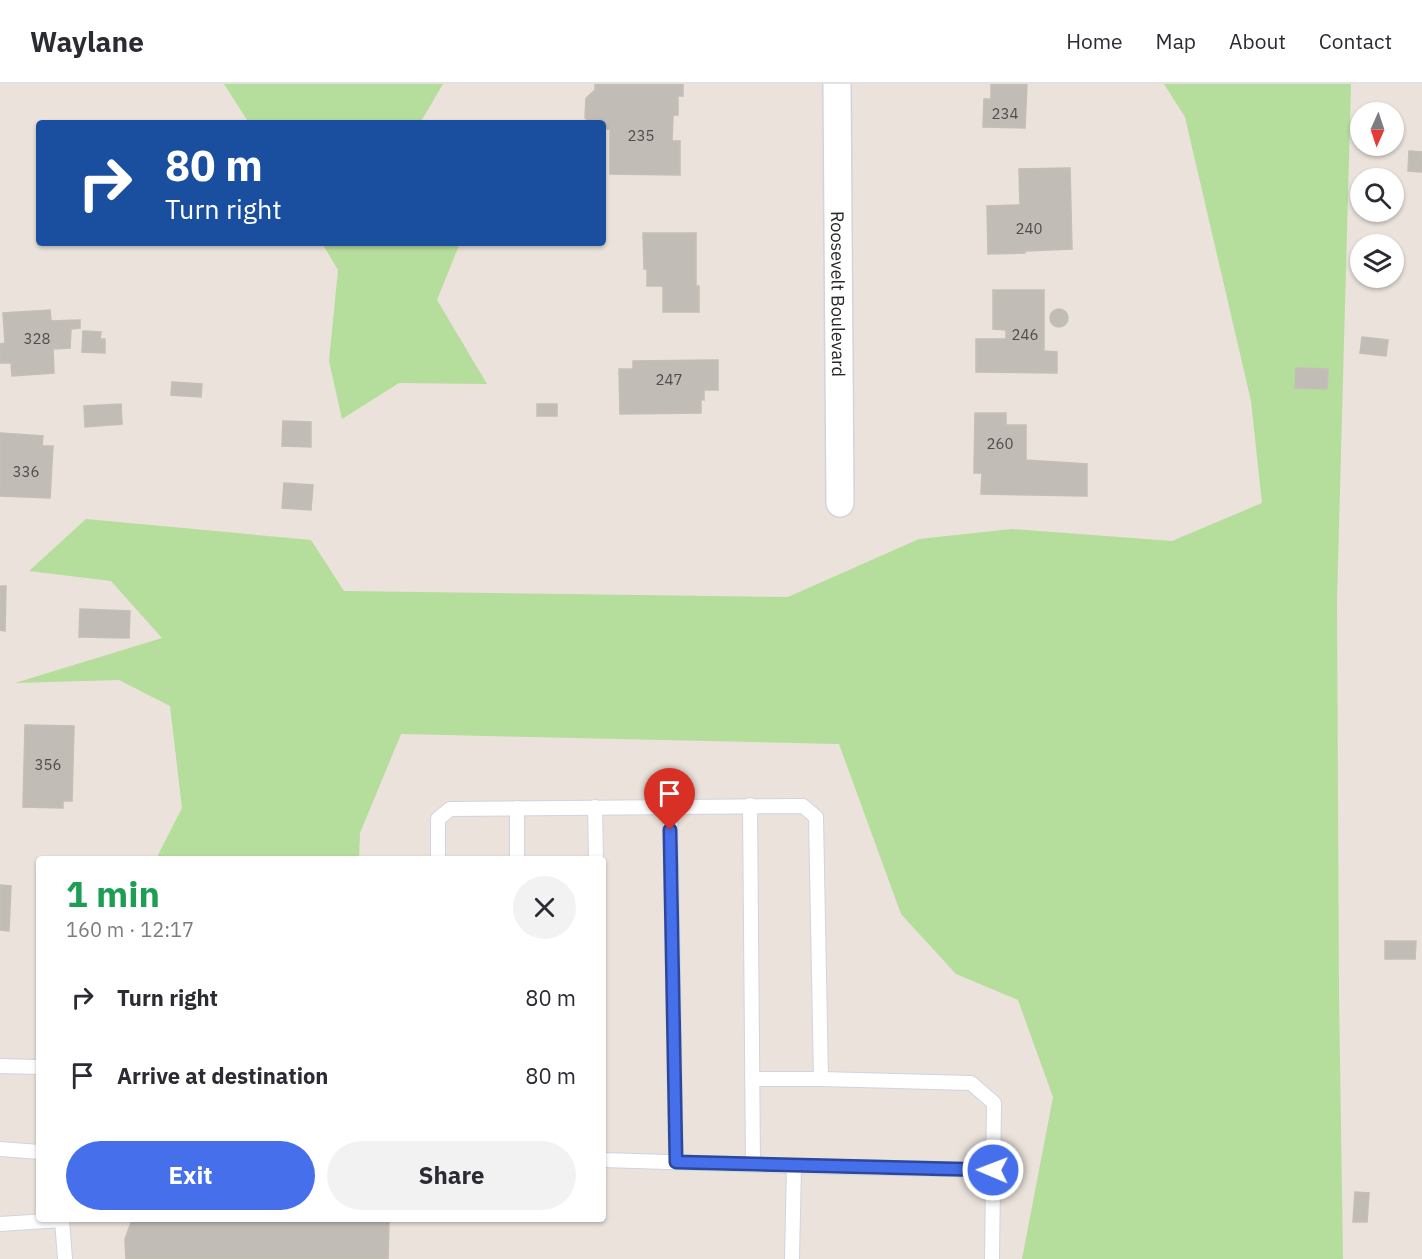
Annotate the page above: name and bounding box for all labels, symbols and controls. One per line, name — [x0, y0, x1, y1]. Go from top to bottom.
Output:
text: Waylane — [30, 23, 144, 60]
text: Home — [1066, 27, 1123, 55]
text: Map — [1156, 27, 1196, 55]
text: About — [1229, 27, 1286, 55]
text: Contact — [1319, 27, 1392, 55]
north arrow — [1350, 102, 1404, 156]
map controls — [1350, 102, 1404, 288]
house number: 234 — [991, 104, 1019, 123]
house number: 235 — [627, 126, 655, 145]
text: 80 m — [165, 138, 263, 193]
icon: right — [66, 144, 144, 222]
button: search — [1350, 168, 1404, 222]
text: Turn right — [165, 191, 282, 226]
street label: Roosevelt Boulevard — [826, 211, 851, 377]
house number: 240 — [1015, 219, 1043, 238]
button: layers — [1350, 234, 1404, 288]
house number: 246 — [1011, 325, 1039, 344]
house number: 328 — [23, 329, 51, 348]
house number: 247 — [655, 370, 683, 389]
house number: 260 — [986, 434, 1014, 453]
house number: 336 — [12, 462, 40, 481]
house number: 356 — [34, 755, 62, 774]
pin — [644, 768, 695, 830]
icon: arrive — [653, 777, 686, 810]
text: 1 min — [66, 870, 160, 917]
button: close — [513, 876, 576, 939]
text: 160 m · 12:17 — [66, 916, 194, 943]
icon: right — [66, 981, 99, 1014]
text: Turn right — [117, 983, 218, 1012]
text: 80 m — [525, 983, 576, 1012]
icon: arrive — [66, 1059, 99, 1092]
text: Arrive at destination — [117, 1061, 328, 1090]
text: 80 m — [525, 1061, 576, 1090]
position arrow — [961, 1138, 1025, 1202]
button: Exit — [66, 1141, 315, 1210]
button: Share — [327, 1141, 576, 1210]

